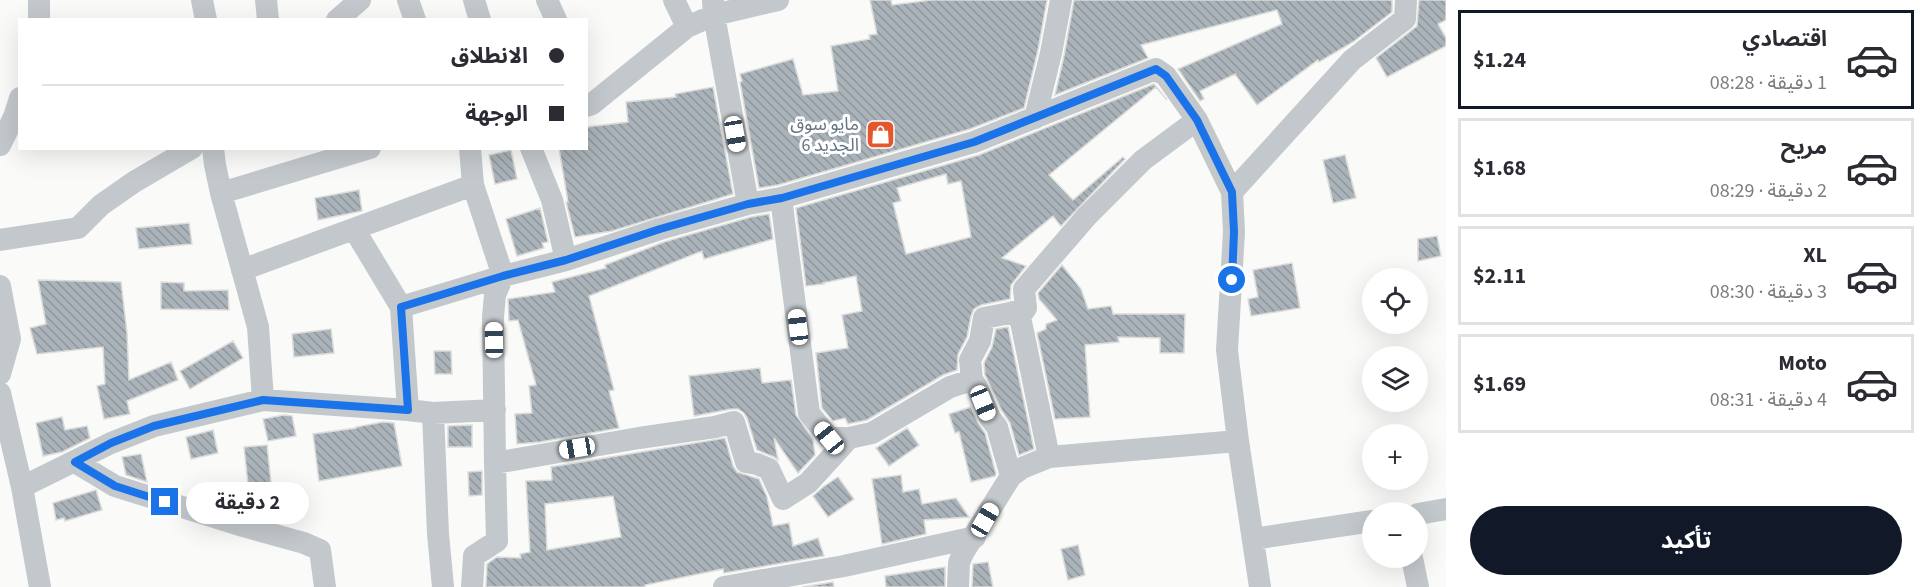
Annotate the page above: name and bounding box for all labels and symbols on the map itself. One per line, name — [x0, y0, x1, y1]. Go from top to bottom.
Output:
place label: مايو سوق 6 الجديد — [790, 112, 859, 158]
car — [723, 115, 747, 153]
shop icon: مايو سوق 6 الجديد — [864, 118, 896, 150]
route start — [1218, 266, 1245, 293]
car — [787, 308, 809, 346]
car — [485, 322, 503, 358]
car — [968, 383, 998, 423]
car — [811, 418, 847, 458]
car — [558, 436, 596, 460]
callout: 2 دقيقة — [186, 481, 309, 523]
route end — [151, 488, 178, 515]
car — [968, 500, 1002, 540]

